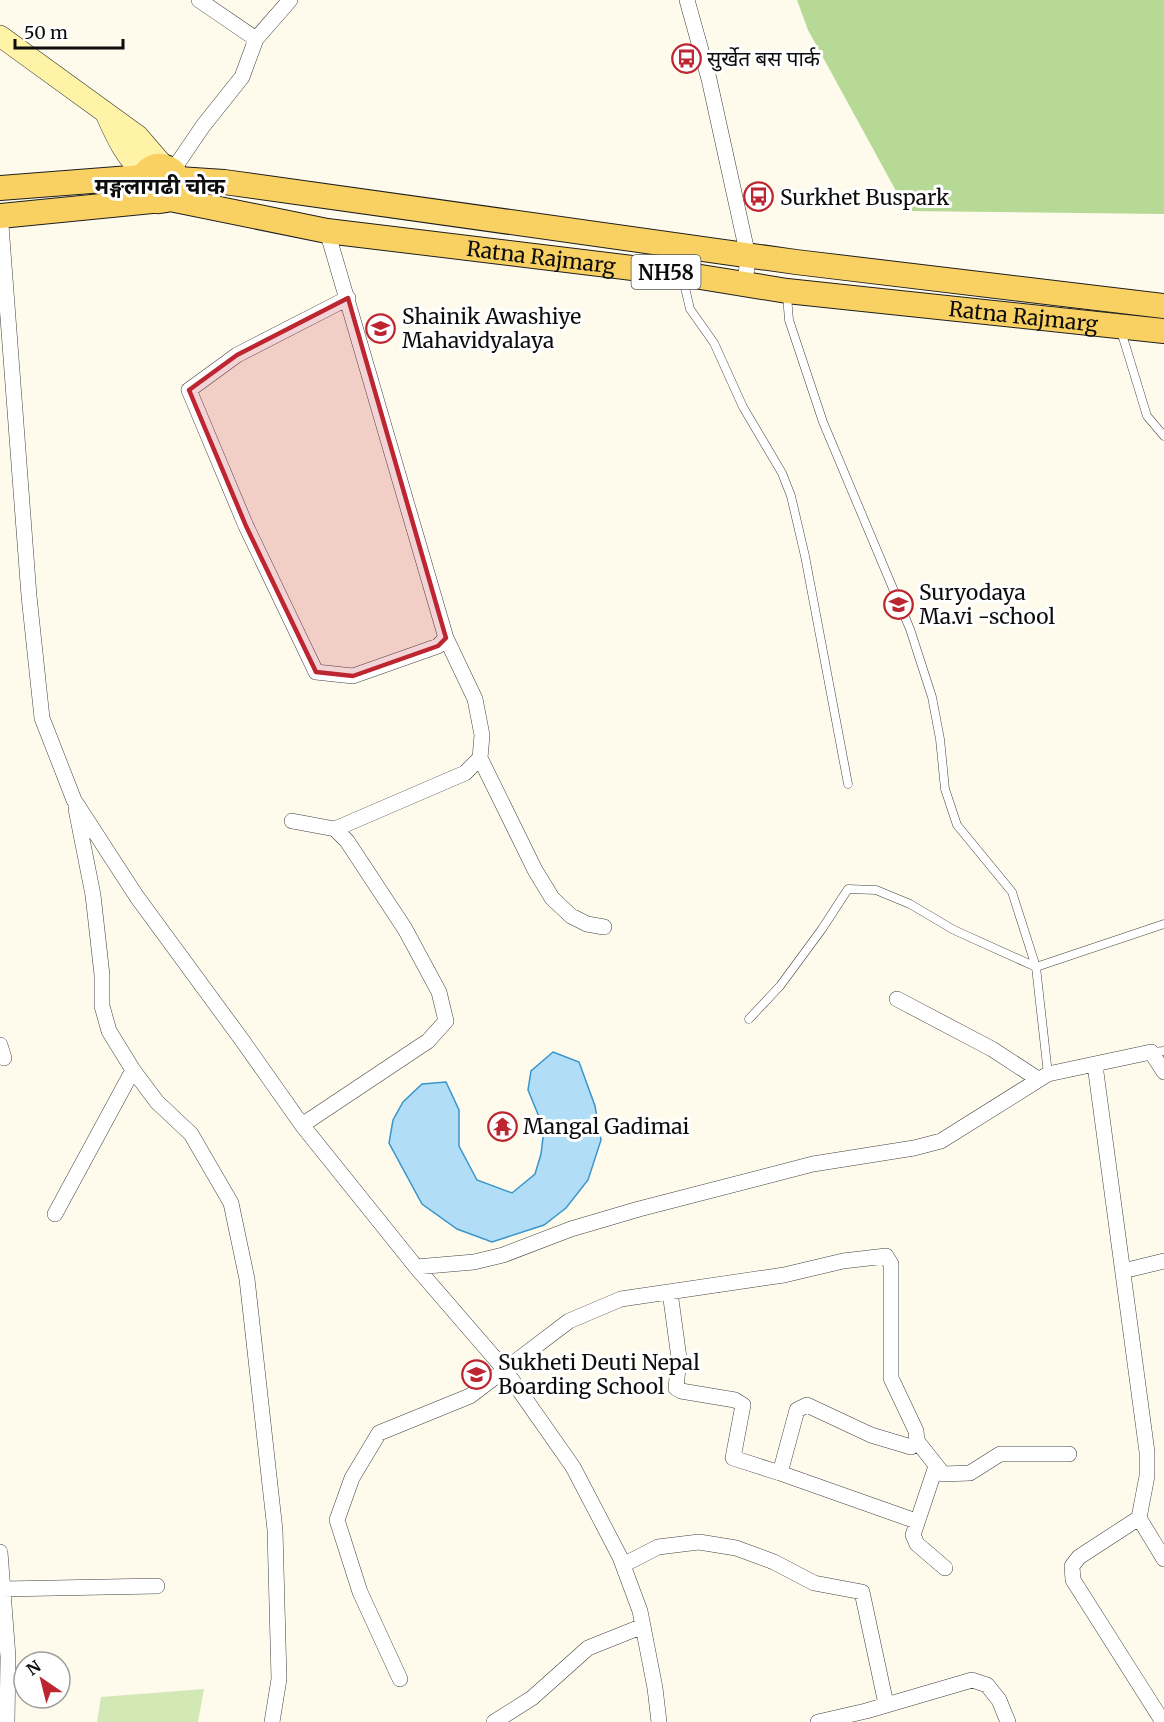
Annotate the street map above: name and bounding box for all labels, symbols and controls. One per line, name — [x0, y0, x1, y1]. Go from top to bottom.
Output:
scale bar — [15, 12, 123, 50]
text: 50 m — [24, 21, 68, 44]
bus stop icon: सुर्खेत बस पार्क — [670, 42, 702, 74]
place label: सुर्खेत बस पार्क — [707, 45, 821, 72]
district label: मङ्गलागढी चोक — [95, 172, 226, 200]
bus stop icon: Surkhet Buspark — [743, 181, 775, 213]
place label: Surkhet Buspark — [780, 184, 950, 211]
street label: Ratna Rajmarg — [465, 235, 618, 279]
road number: NH58 — [632, 255, 700, 289]
street label: Ratna Rajmarg — [947, 295, 1100, 337]
place label: Shainik Awashiye Mahavidyalaya — [402, 303, 581, 354]
school or university icon: Shainik Awashiye Mahavidyalaya — [365, 312, 397, 344]
place label: Suryodaya Ma.vi -school — [919, 579, 1055, 630]
school or university icon: Suryodaya Ma.vi -school — [882, 588, 914, 620]
temple icon: Mangal Gadimai — [486, 1110, 518, 1142]
place label: Mangal Gadimai — [523, 1113, 690, 1140]
place label: Sukheti Deuti Nepal Boarding School — [498, 1349, 700, 1400]
school or university icon: Sukheti Deuti Nepal Boarding School — [461, 1358, 493, 1390]
north arrow — [12, 1650, 72, 1710]
text: N — [22, 1656, 45, 1680]

